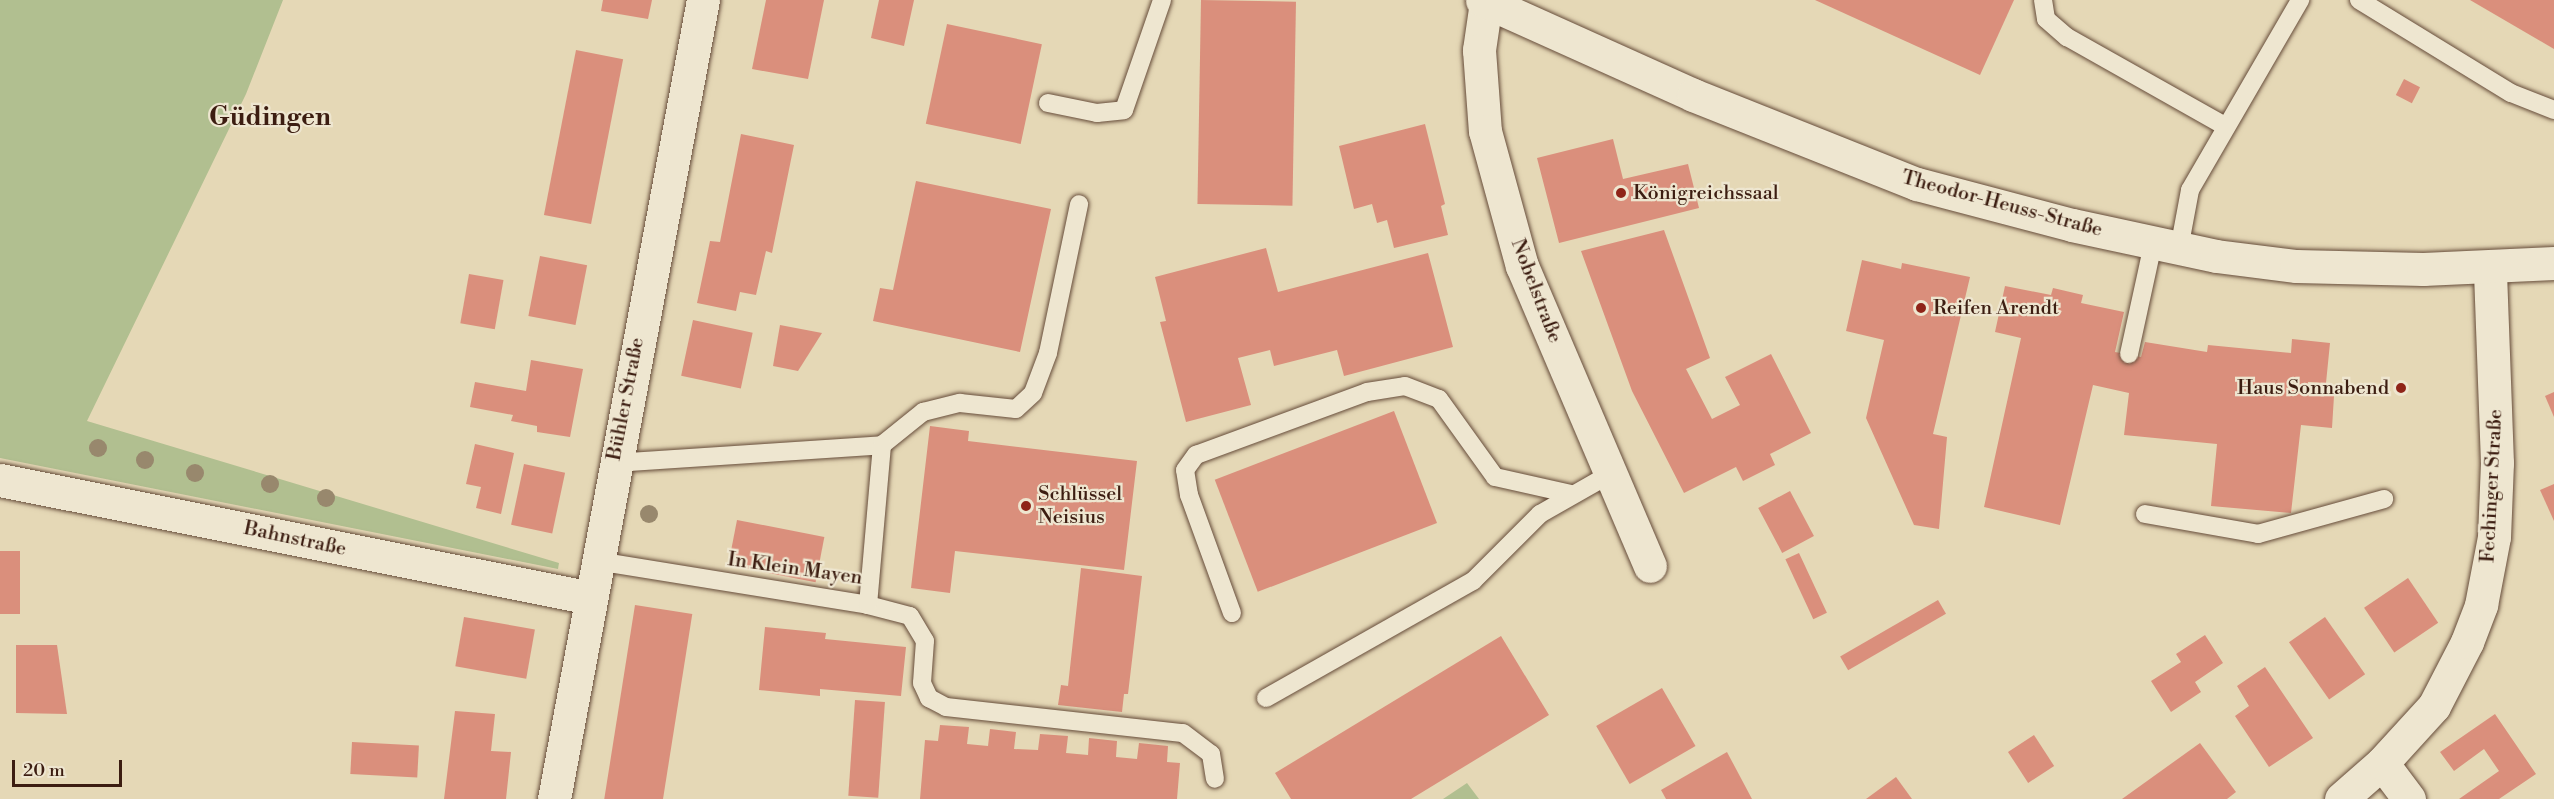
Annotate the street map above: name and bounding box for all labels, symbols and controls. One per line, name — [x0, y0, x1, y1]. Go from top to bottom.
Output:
district label: Güdingen — [209, 102, 331, 134]
street label: Theodor-Heuss-Straße — [1899, 166, 2105, 242]
place label: Königreichssaal — [1633, 181, 1779, 205]
marker: Königreichssaal — [1614, 186, 1628, 200]
street label: Nobelstraße — [1505, 236, 1567, 346]
place label: Reifen Arendt — [1933, 296, 2059, 320]
marker: Reifen Arendt — [1914, 301, 1928, 315]
street label: Bühler Straße — [602, 335, 650, 463]
place label: Haus Sonnabend — [2237, 376, 2389, 400]
marker: Haus Sonnabend — [2394, 381, 2408, 395]
street label: Fechinger Straße — [2476, 409, 2508, 563]
place label: Schlüssel Neisius — [1038, 482, 1122, 529]
marker: Schlüssel Neisius — [1019, 499, 1033, 513]
street label: Bahnstraße — [242, 516, 348, 562]
street label: In Klein Mayen — [726, 548, 864, 590]
scale bar — [15, 748, 124, 786]
text: 20 m — [23, 759, 65, 782]

